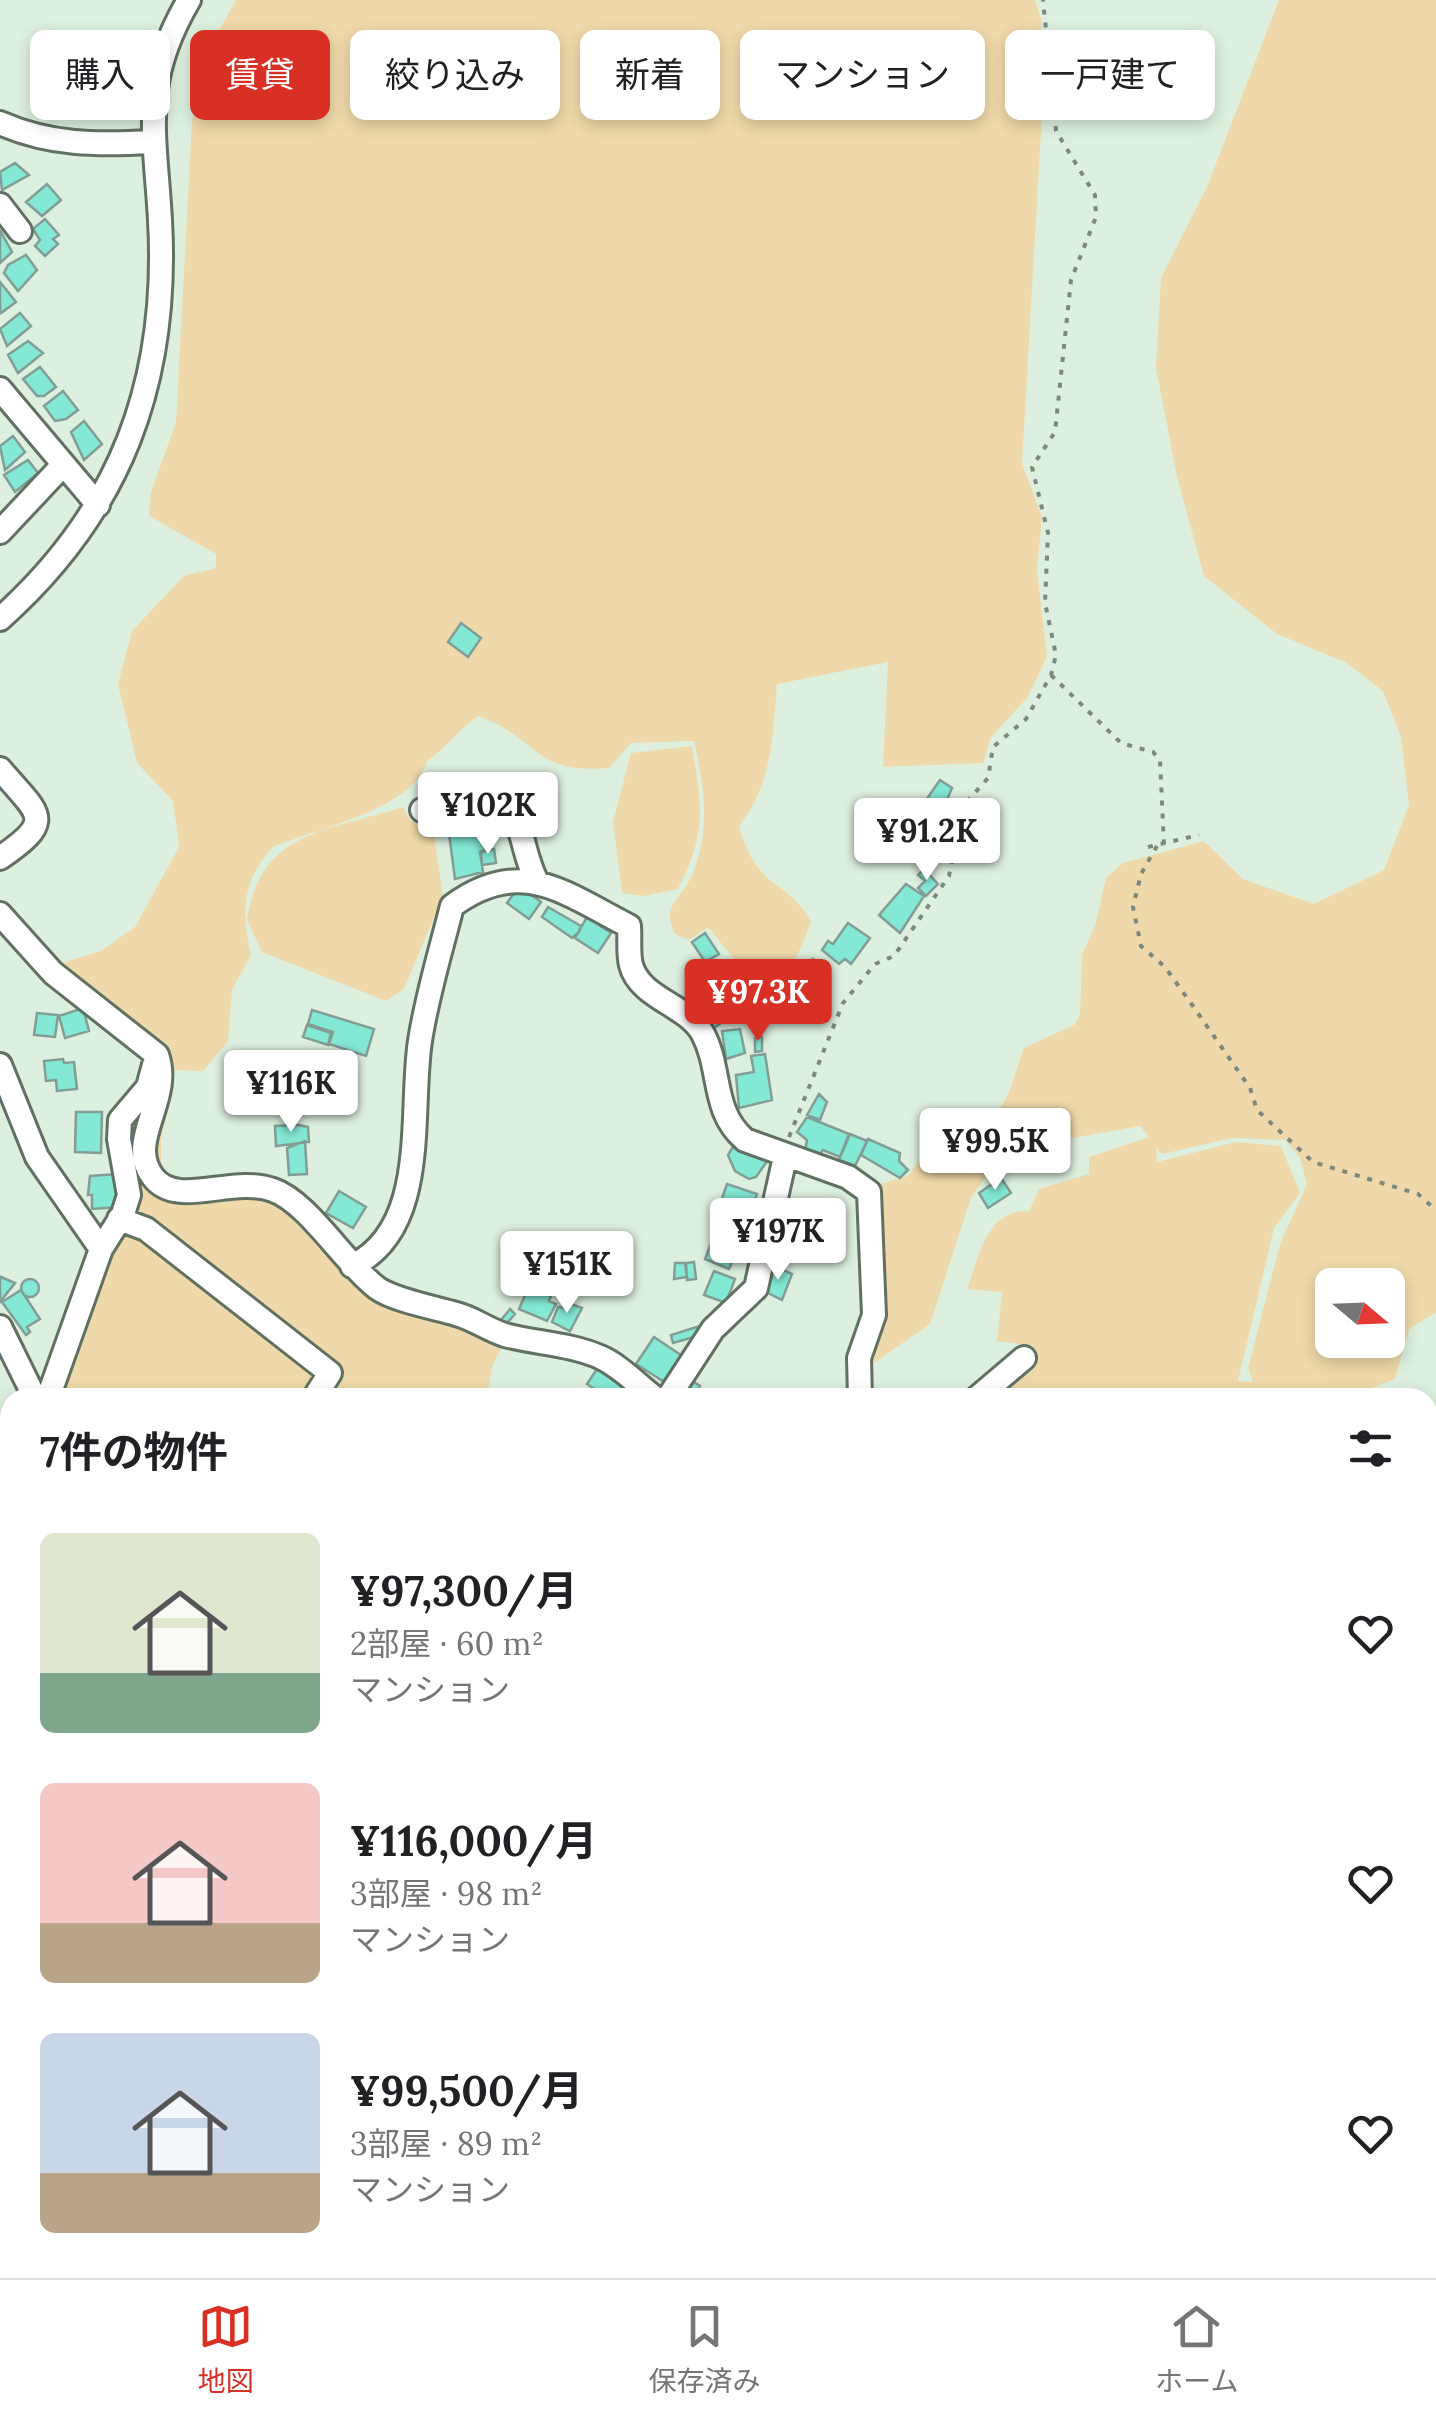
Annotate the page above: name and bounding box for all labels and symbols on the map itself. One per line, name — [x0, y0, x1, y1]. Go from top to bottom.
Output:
pin: ¥102K — [418, 772, 558, 857]
pin: ¥91.2K — [846, 798, 1008, 883]
pin: ¥97.3K — [677, 959, 839, 1044]
pin: ¥116K — [221, 1050, 361, 1135]
pin: ¥99.5K — [914, 1108, 1076, 1193]
pin: ¥197K — [708, 1198, 848, 1283]
pin: ¥151K — [497, 1231, 637, 1316]
north arrow — [1315, 1268, 1405, 1358]

